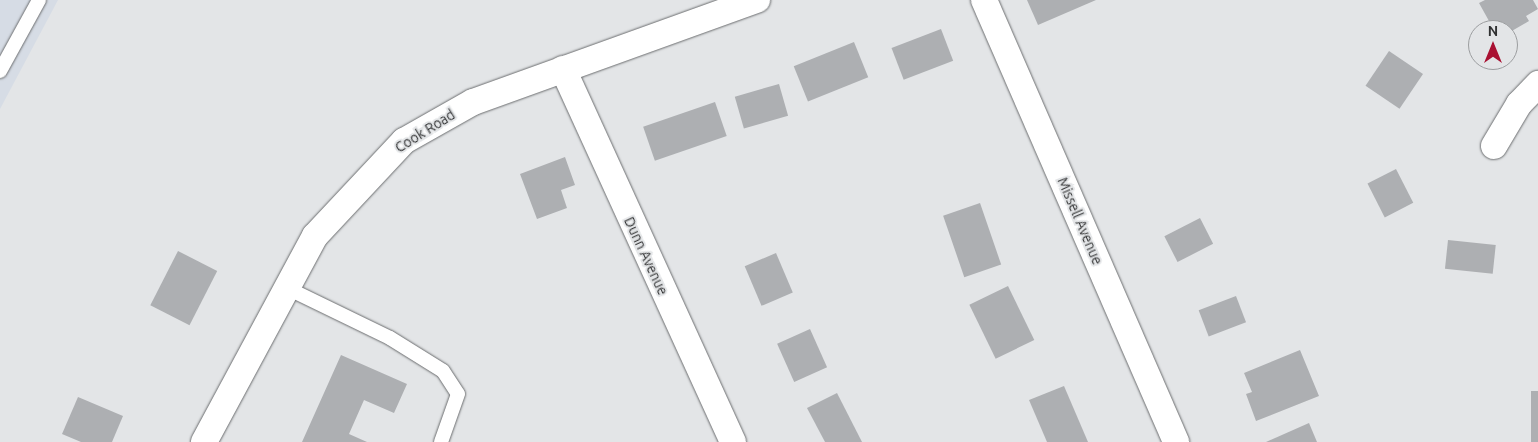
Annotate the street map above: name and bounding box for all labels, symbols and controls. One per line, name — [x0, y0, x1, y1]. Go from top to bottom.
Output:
north arrow — [1468, 20, 1518, 70]
text: N — [1488, 23, 1498, 39]
street label: Cook Road — [392, 106, 458, 156]
street label: Missell Avenue — [1054, 175, 1106, 267]
street label: Dunn Avenue — [621, 214, 671, 298]

